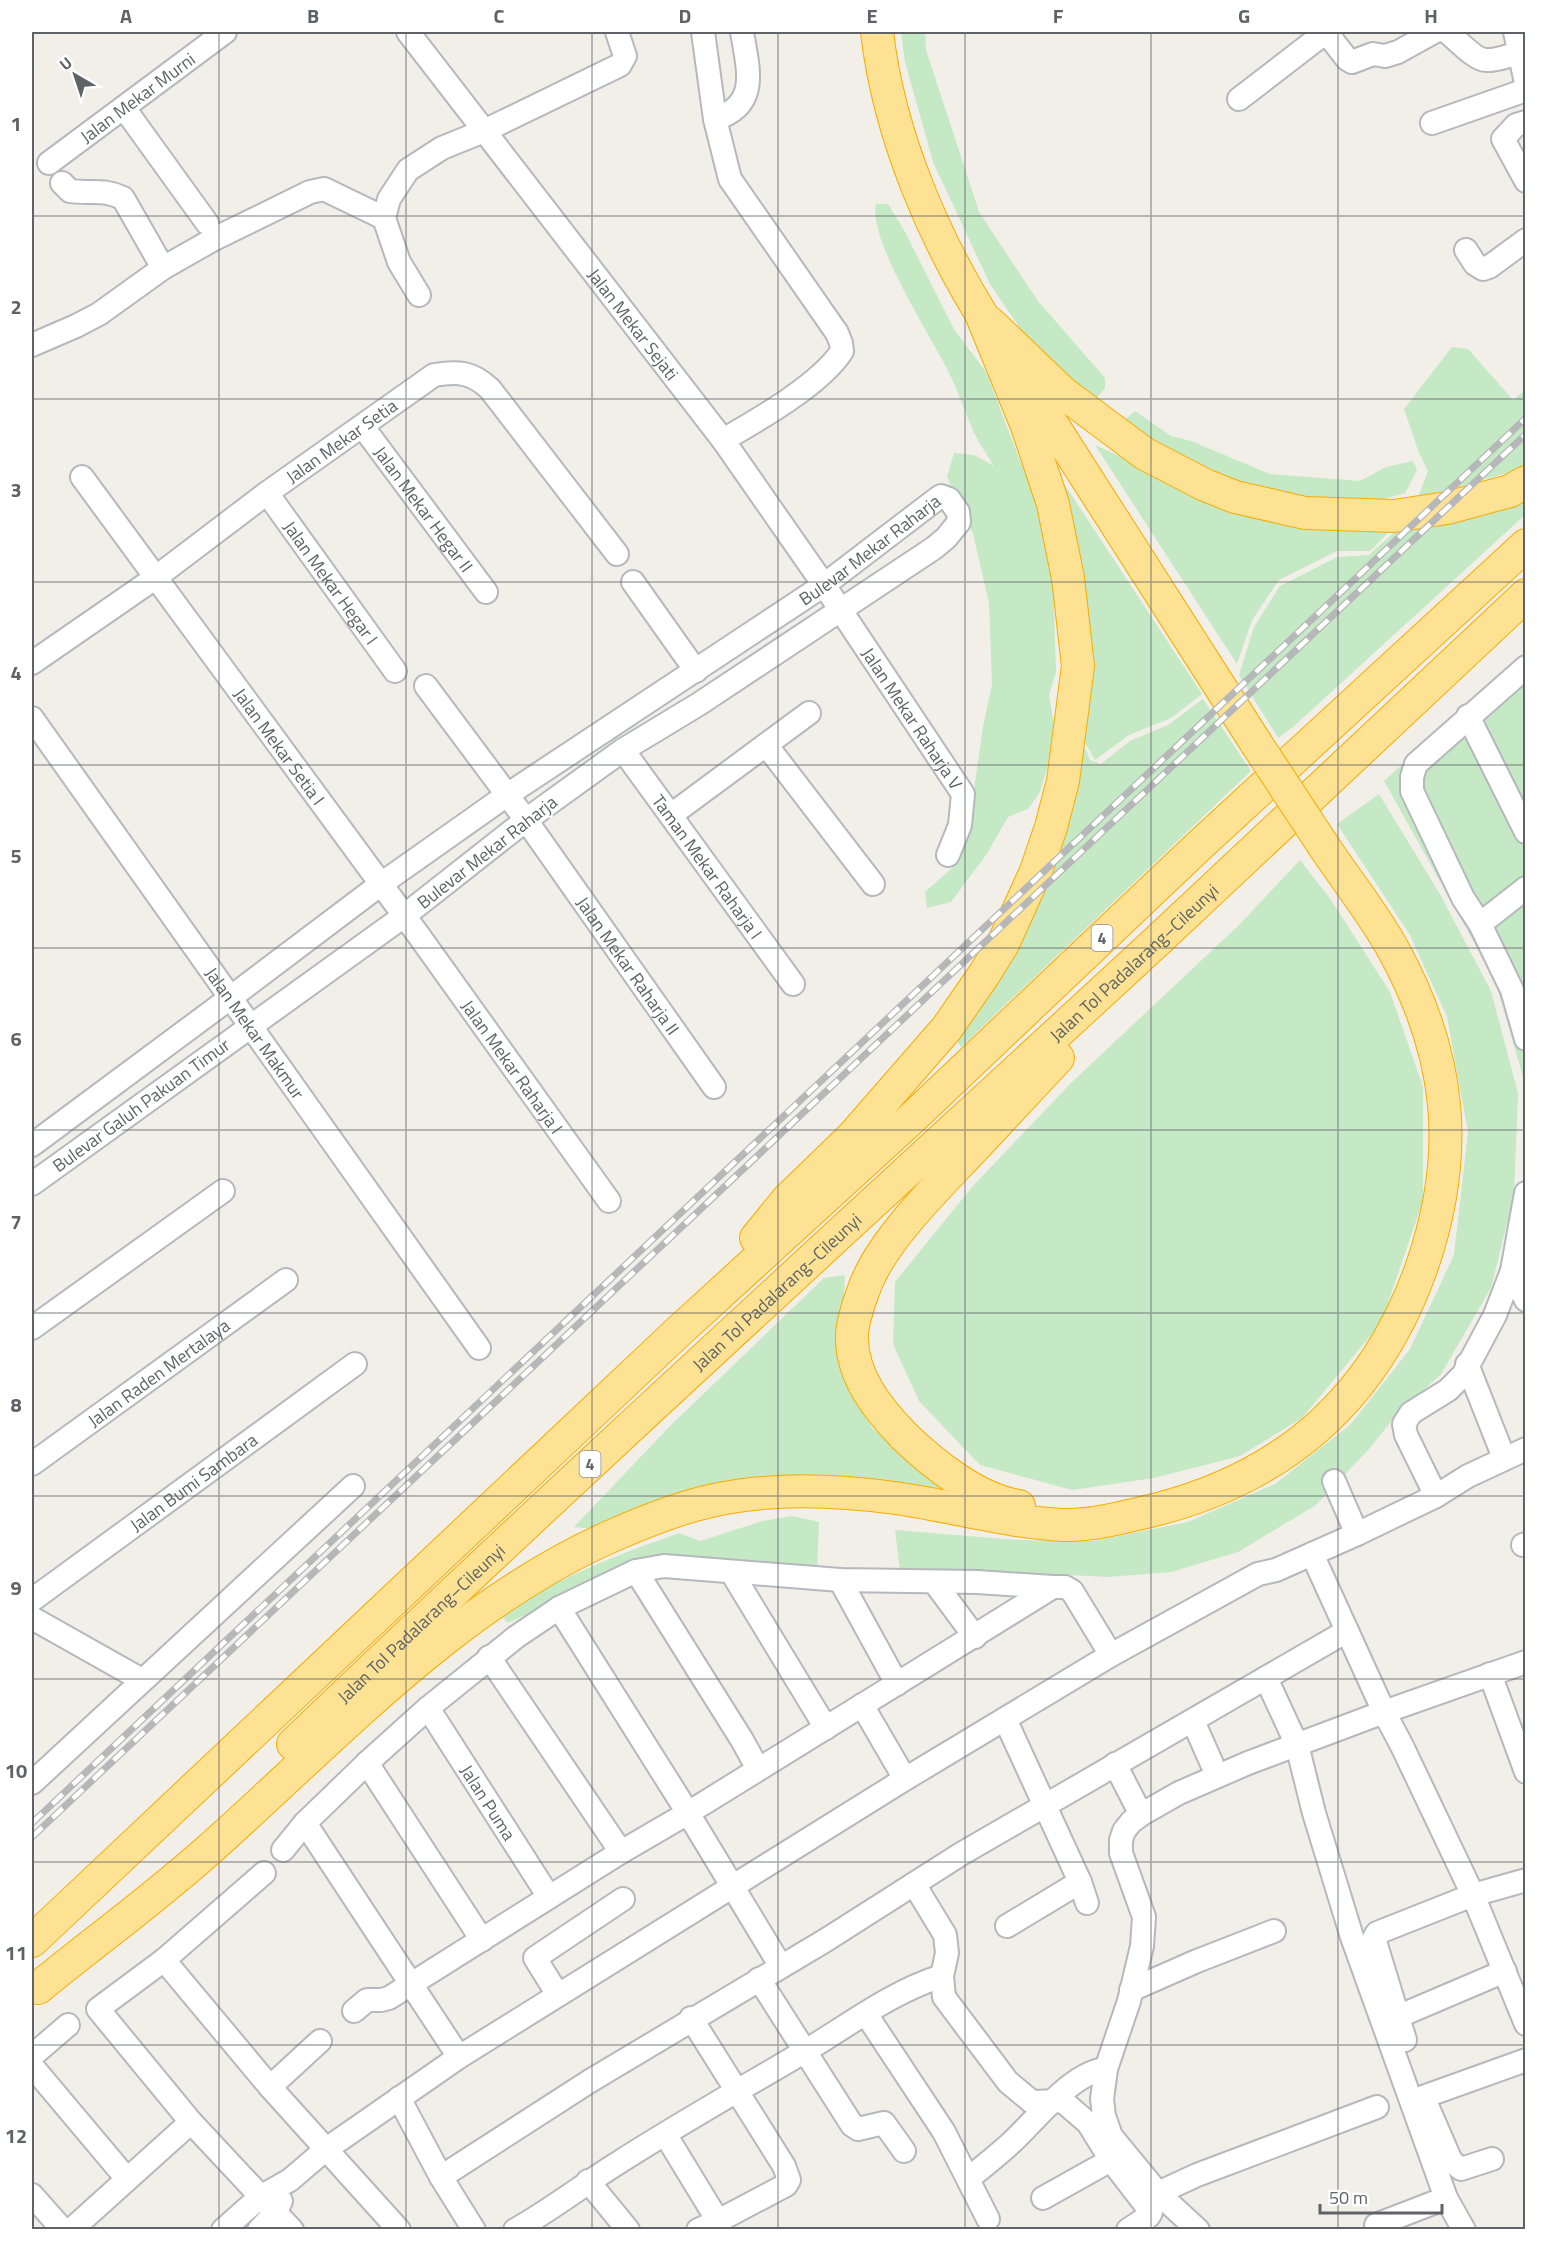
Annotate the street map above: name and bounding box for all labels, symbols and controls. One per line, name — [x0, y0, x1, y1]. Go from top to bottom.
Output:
text: A — [120, 0, 132, 31]
text: B — [307, 0, 319, 31]
text: C — [494, 0, 505, 31]
text: D — [679, 0, 691, 31]
text: E — [866, 0, 878, 31]
text: F — [1053, 0, 1064, 31]
text: G — [1238, 0, 1250, 31]
text: H — [1424, 0, 1438, 31]
north arrow — [45, 45, 105, 105]
street label: Jalan Mekar Murni — [74, 45, 200, 149]
text: U — [54, 51, 77, 76]
text: 1 — [10, 108, 22, 139]
street label: Jalan Mekar Sejati — [582, 262, 685, 386]
text: 2 — [10, 291, 22, 322]
street label: Jalan Mekar Setia — [280, 392, 403, 489]
street label: Jalan Mekar Hegar II — [368, 440, 480, 578]
text: 3 — [10, 474, 22, 505]
street label: Bulevar Mekar Raharja — [793, 487, 946, 612]
street label: Jalan Mekar Hegar I — [277, 515, 385, 650]
street label: Jalan Mekar Raharja V — [855, 642, 970, 795]
text: 4 — [10, 657, 22, 688]
street label: Jalan Mekar Setia I — [228, 682, 332, 810]
street label: Bulevar Mekar Raharja — [411, 789, 563, 915]
street label: Taman Mekar Raharja I — [646, 789, 769, 944]
text: 5 — [10, 840, 22, 871]
street label: Jalan Tol Padalarang–Cileunyi — [1043, 877, 1224, 1048]
street label: Jalan Mekar Raharja II — [570, 891, 687, 1040]
road number: 4 — [1092, 925, 1112, 951]
street label: Jalan Mekar Makmur — [199, 961, 312, 1105]
street label: Jalan Mekar Raharja I — [455, 994, 570, 1139]
text: 6 — [10, 1023, 22, 1054]
street label: Bulevar Galuh Pakuan Timur — [47, 1031, 235, 1179]
text: 7 — [10, 1206, 22, 1237]
street label: Jalan Tol Padalarang–Cileunyi — [686, 1207, 867, 1377]
street label: Jalan Raden Mertalaya — [82, 1312, 235, 1433]
text: 8 — [10, 1389, 22, 1420]
street label: Jalan Bumi Sambara — [124, 1426, 263, 1538]
road number: 4 — [580, 1451, 600, 1477]
street label: Jalan Tol Padalarang–Cileunyi — [331, 1537, 511, 1709]
text: 9 — [10, 1572, 22, 1603]
text: 10 — [5, 1755, 27, 1786]
street label: Jalan Puma — [454, 1759, 523, 1846]
text: 11 — [5, 1937, 27, 1968]
text: 12 — [5, 2120, 27, 2151]
scale bar — [1320, 2177, 1442, 2215]
text: 50 m — [1329, 2184, 1368, 2211]

